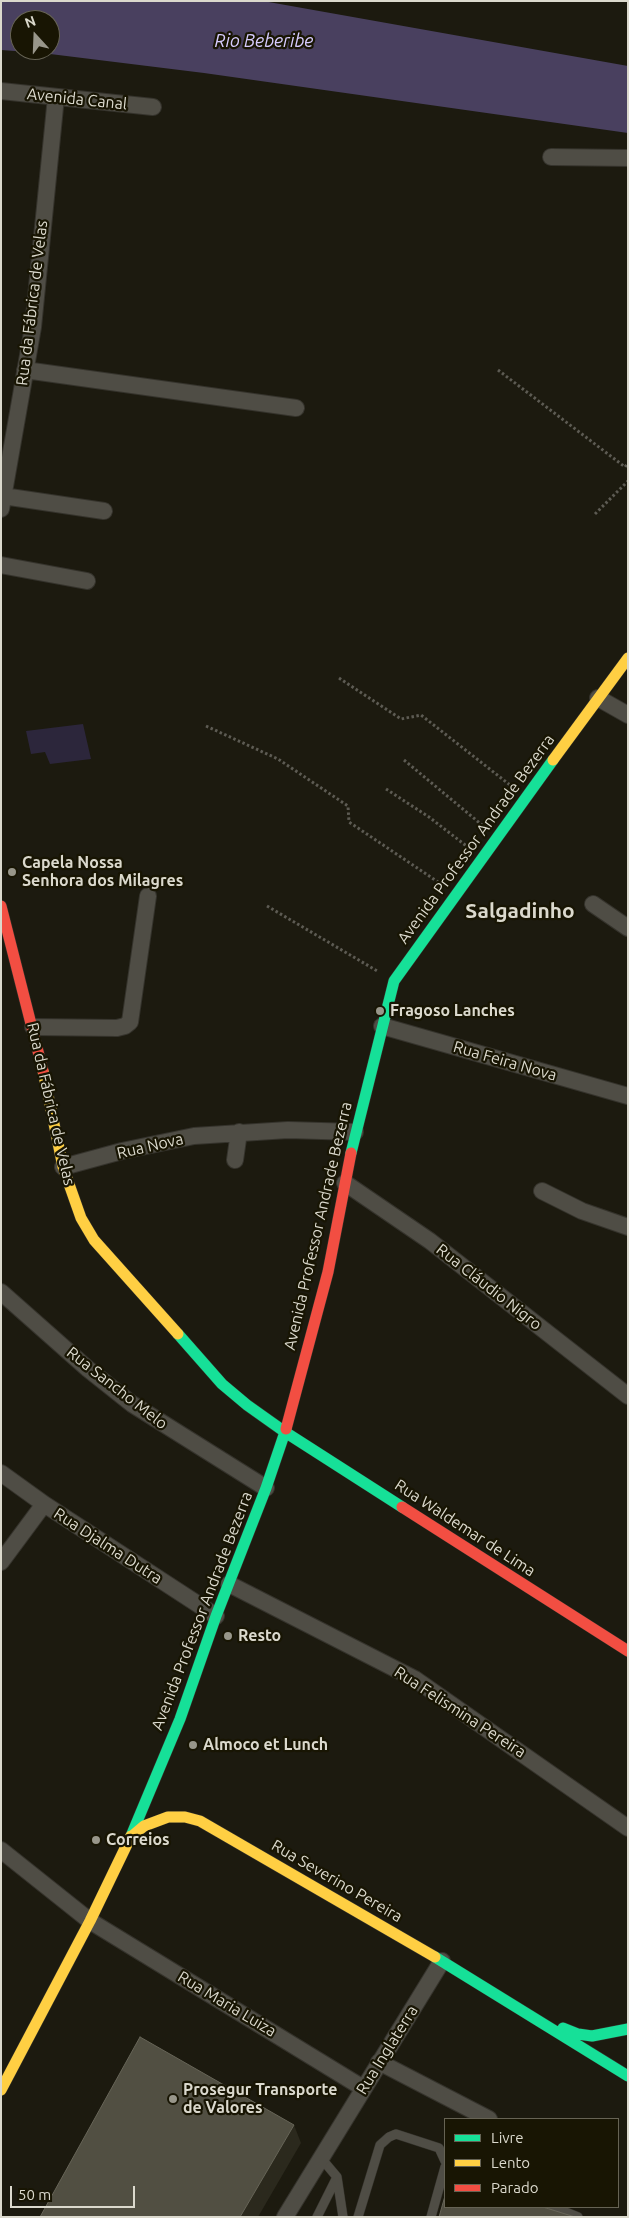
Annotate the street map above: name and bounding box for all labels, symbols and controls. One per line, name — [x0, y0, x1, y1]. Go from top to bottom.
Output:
north arrow — [10, 10, 60, 60]
text: N — [23, 13, 38, 31]
water label: Rio Beberibe — [215, 30, 313, 52]
street label: Avenida Canal — [26, 84, 128, 114]
street label: Rua da Fábrica de Velas — [12, 219, 52, 387]
street label: Avenida Professor Andrade Bezerra — [393, 730, 559, 948]
place label: Capela Nossa Senhora dos Milagres — [22, 853, 183, 891]
marker: Capela Nossa Senhora dos Milagres — [6, 866, 18, 878]
district label: Salgadinho — [465, 898, 575, 924]
place label: Fragoso Lanches — [390, 1001, 515, 1021]
marker: Fragoso Lanches — [374, 1005, 386, 1017]
street label: Rua da Fábrica de Velas — [23, 1021, 79, 1187]
street label: Rua Feira Nova — [451, 1037, 559, 1085]
street label: Avenida Professor Andrade Bezerra — [280, 1100, 356, 1352]
street label: Rua Nova — [115, 1129, 185, 1163]
street label: Rua Cláudio Nigro — [432, 1240, 546, 1334]
street label: Rua Sancho Melo — [63, 1343, 171, 1433]
street label: Rua Waldemar de Lima — [391, 1475, 539, 1581]
street label: Avenida Professor Andrade Bezerra — [147, 1489, 257, 1733]
street label: Rua Djalma Dutra — [50, 1504, 166, 1588]
place label: Resto — [238, 1626, 281, 1646]
marker: Resto — [222, 1630, 234, 1642]
street label: Rua Felismina Pereira — [391, 1662, 529, 1762]
place label: Almoco et Lunch — [203, 1735, 328, 1755]
marker: Almoco et Lunch — [187, 1739, 199, 1751]
place label: Correios — [106, 1830, 170, 1850]
marker: Correios — [90, 1834, 102, 1846]
street label: Rua Severino Pereira — [268, 1836, 406, 1926]
street label: Rua Maria Luiza — [174, 1967, 280, 2041]
street label: Rua Inglaterra — [352, 2002, 422, 2098]
place label: Prosegur Transporte de Valores — [183, 2080, 337, 2118]
marker: Prosegur Transporte de Valores — [167, 2093, 179, 2105]
legend — [444, 2118, 619, 2208]
text: Livre — [491, 2129, 524, 2146]
text: Lento — [491, 2154, 530, 2171]
scale bar — [12, 2176, 138, 2208]
text: Parado — [491, 2179, 538, 2196]
text: 50 m — [18, 2186, 51, 2203]

